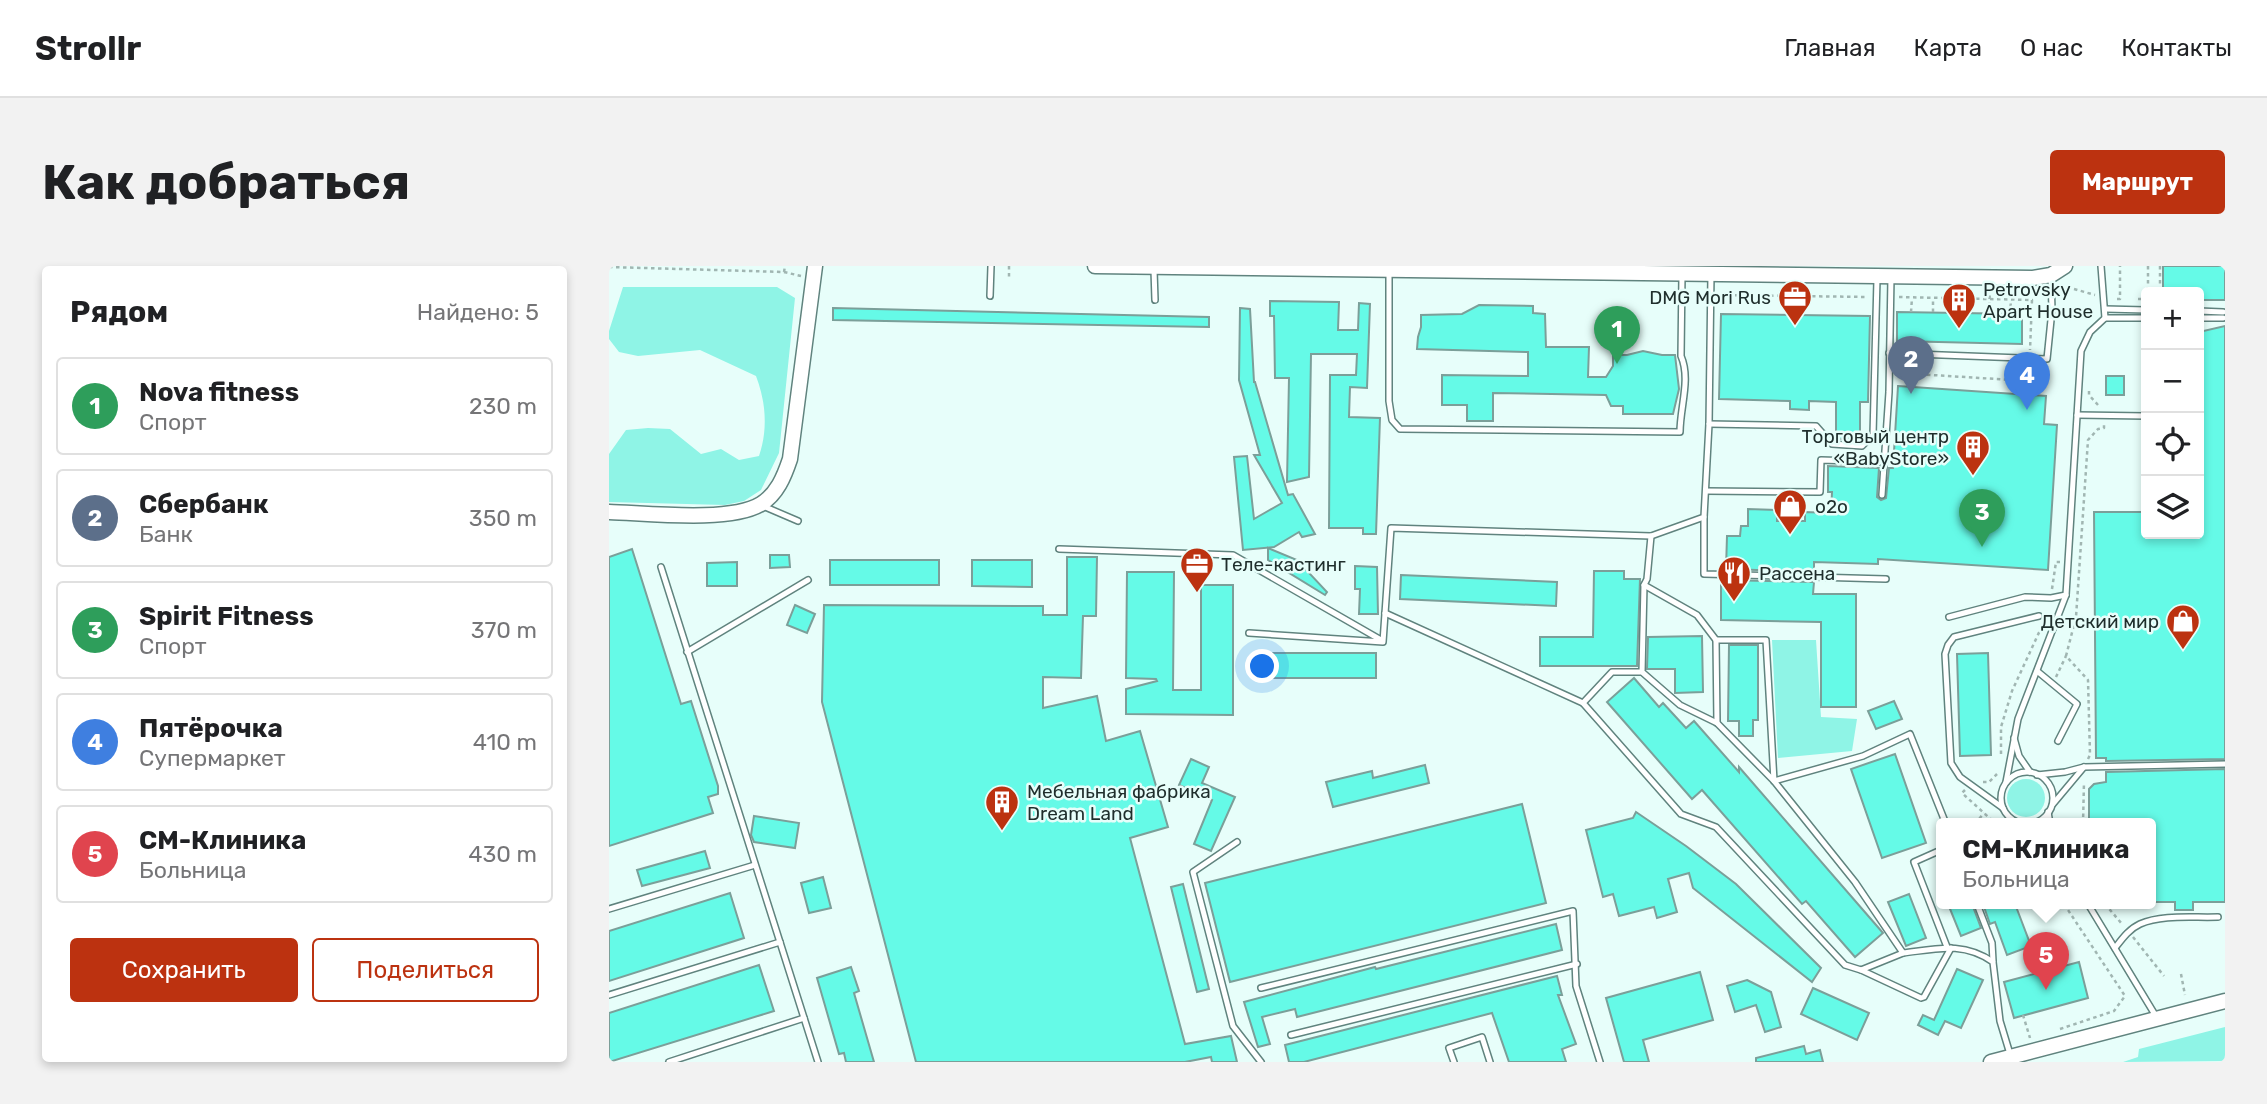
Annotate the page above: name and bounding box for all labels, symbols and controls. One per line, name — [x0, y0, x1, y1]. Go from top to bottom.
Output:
text: Strollr — [35, 29, 141, 68]
text: Главная — [1784, 34, 1876, 62]
text: Карта — [1914, 34, 1982, 62]
text: О нас — [2020, 34, 2083, 62]
text: Контакты — [2121, 34, 2232, 62]
button: Маршрут — [2050, 150, 2225, 214]
text: Как добраться — [42, 153, 410, 211]
office icon: DMG Mori Rus — [1776, 278, 1814, 327]
place label: Petrovsky Apart House — [1983, 278, 2093, 323]
building icon: Petrovsky Apart House — [1940, 281, 1978, 330]
place label: DMG Mori Rus — [1649, 286, 1771, 309]
map controls — [2141, 287, 2204, 539]
button: + — [2141, 287, 2204, 350]
text: Рядом — [70, 294, 168, 330]
text: Найдено: 5 — [417, 298, 539, 326]
pin: 1 — [1594, 306, 1640, 364]
pin: 2 — [1888, 336, 1934, 394]
button: − — [2141, 350, 2204, 413]
pin: 4 — [2004, 352, 2050, 410]
text: Nova fitness — [139, 377, 299, 408]
text: 1 — [89, 392, 101, 420]
text: 230 m — [469, 392, 537, 420]
text: Спорт — [139, 408, 207, 436]
button: locate — [2141, 413, 2204, 476]
place label: Торговый центр «BabyStore» — [1802, 425, 1949, 470]
building icon: Торговый центр «BabyStore» — [1954, 428, 1992, 477]
button: layers — [2141, 476, 2204, 539]
shop icon: o2o — [1771, 487, 1809, 536]
text: Сбербанк — [139, 489, 269, 520]
pin: 3 — [1959, 489, 2005, 547]
place label: o2o — [1815, 495, 1848, 518]
text: 2 — [88, 504, 102, 532]
text: 350 m — [469, 504, 537, 532]
text: Банк — [139, 520, 193, 548]
office icon: Теле-кастинг — [1178, 545, 1216, 594]
place label: Теле-кастинг — [1221, 553, 1346, 576]
restaurant icon: Рассена — [1715, 554, 1753, 603]
place label: Рассена — [1759, 562, 1835, 585]
text: Spirit Fitness — [139, 601, 314, 632]
shop icon: Детский мир — [2164, 602, 2202, 651]
place label: Детский мир — [2041, 610, 2159, 633]
text: 3 — [87, 616, 103, 644]
text: 370 m — [471, 616, 537, 644]
text: Спорт — [139, 632, 207, 660]
your location — [1245, 649, 1279, 683]
text: Пятёрочка — [139, 713, 283, 744]
text: 4 — [87, 728, 103, 756]
text: 410 m — [473, 728, 537, 756]
text: Супермаркет — [139, 744, 286, 772]
place label: Мебельная фабрика Dream Land — [1027, 780, 1211, 825]
building icon: Мебельная фабрика Dream Land — [983, 783, 1021, 832]
popup — [1936, 818, 2156, 909]
text: СМ-Клиника — [139, 825, 306, 856]
text: СМ-Клиника — [1962, 834, 2130, 865]
text: 5 — [88, 840, 102, 868]
text: 430 m — [468, 840, 537, 868]
text: Больница — [139, 856, 247, 884]
text: Больница — [1962, 865, 2070, 893]
pin: 5 — [2023, 932, 2069, 990]
button: Сохранить — [70, 938, 298, 1002]
button: Поделиться — [312, 938, 539, 1002]

